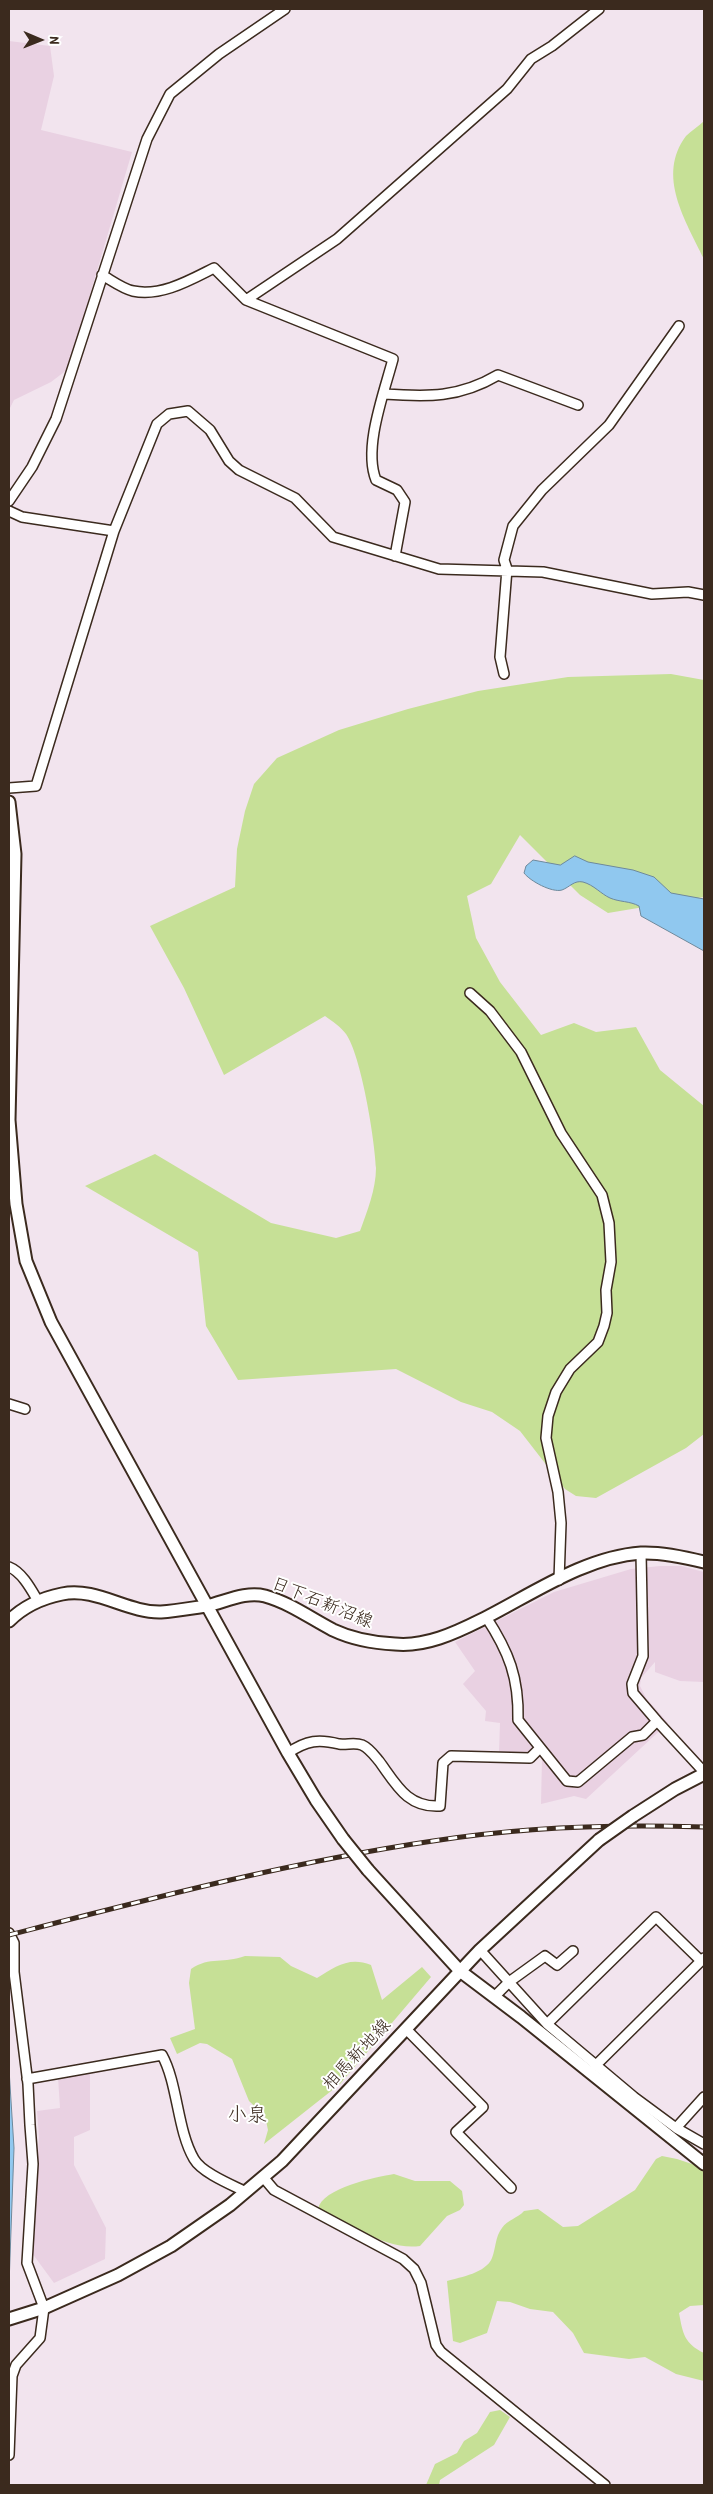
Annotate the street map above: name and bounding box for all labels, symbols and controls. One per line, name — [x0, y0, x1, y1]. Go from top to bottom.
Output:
north arrow — [15, 15, 65, 65]
text: N — [46, 36, 65, 44]
street label: 日下石新沼線 — [268, 1573, 376, 1633]
street label: 相馬新地線 — [318, 2015, 396, 2095]
district label: 小泉 — [227, 2104, 267, 2128]

